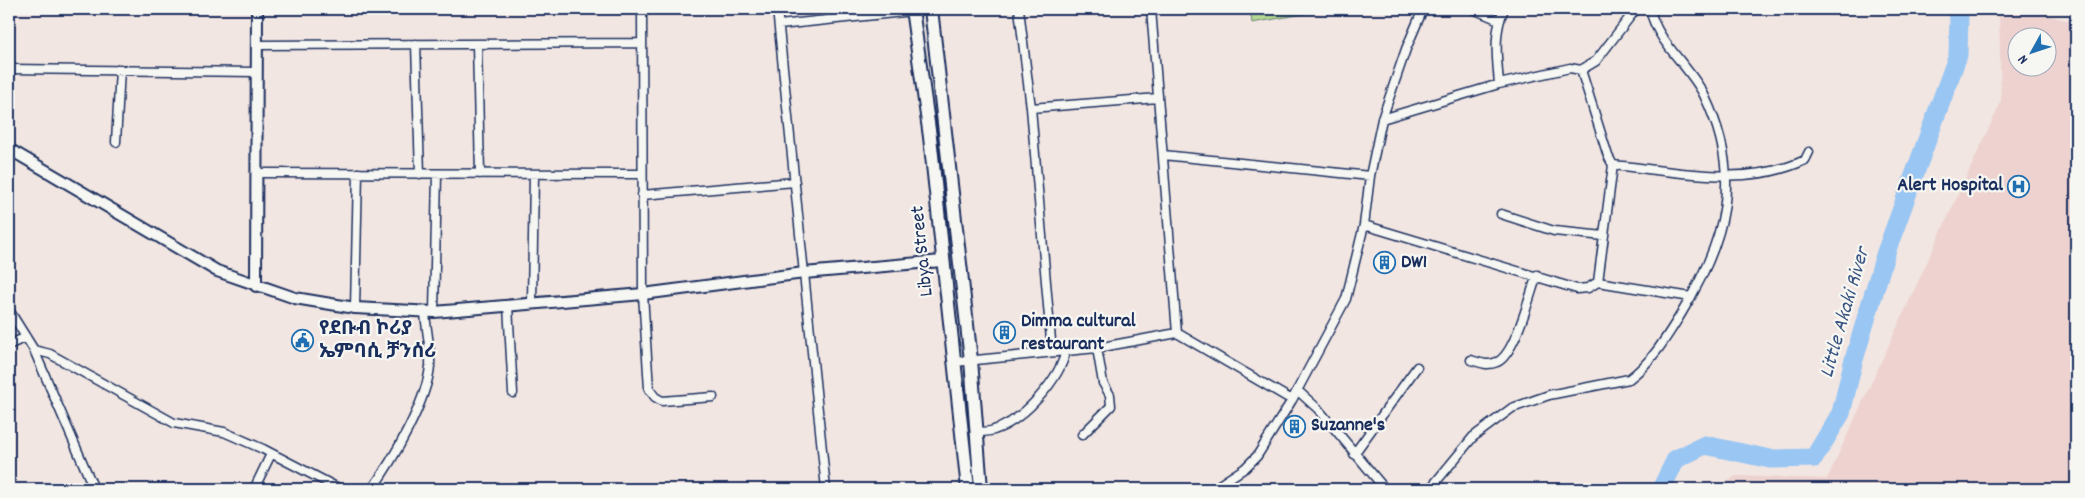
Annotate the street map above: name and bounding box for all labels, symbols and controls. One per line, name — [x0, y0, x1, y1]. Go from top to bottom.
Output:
north arrow — [2008, 28, 2058, 78]
text: N — [2014, 50, 2033, 68]
place label: Alert Hospital — [1897, 172, 2003, 200]
hospital icon: Alert Hospital — [2007, 174, 2031, 198]
street label: Libya Street — [904, 204, 942, 298]
water label: Little Akaki River — [1813, 242, 1879, 382]
place label: DW1 — [1401, 249, 1427, 277]
building icon: DW1 — [1373, 251, 1397, 275]
place label: Dimma cultural restaurant — [1021, 308, 1136, 359]
place label: የደቡብ ኮሪያ ኤምባሲ ቻንሰሪ — [319, 316, 436, 367]
building icon: Dimma cultural restaurant — [993, 321, 1017, 345]
public building icon: የደቡብ ኮሪያ ኤምባሲ ቻንሰሪ — [291, 329, 315, 353]
place label: Suzanne's — [1311, 412, 1385, 440]
building icon: Suzanne's — [1283, 414, 1307, 438]

